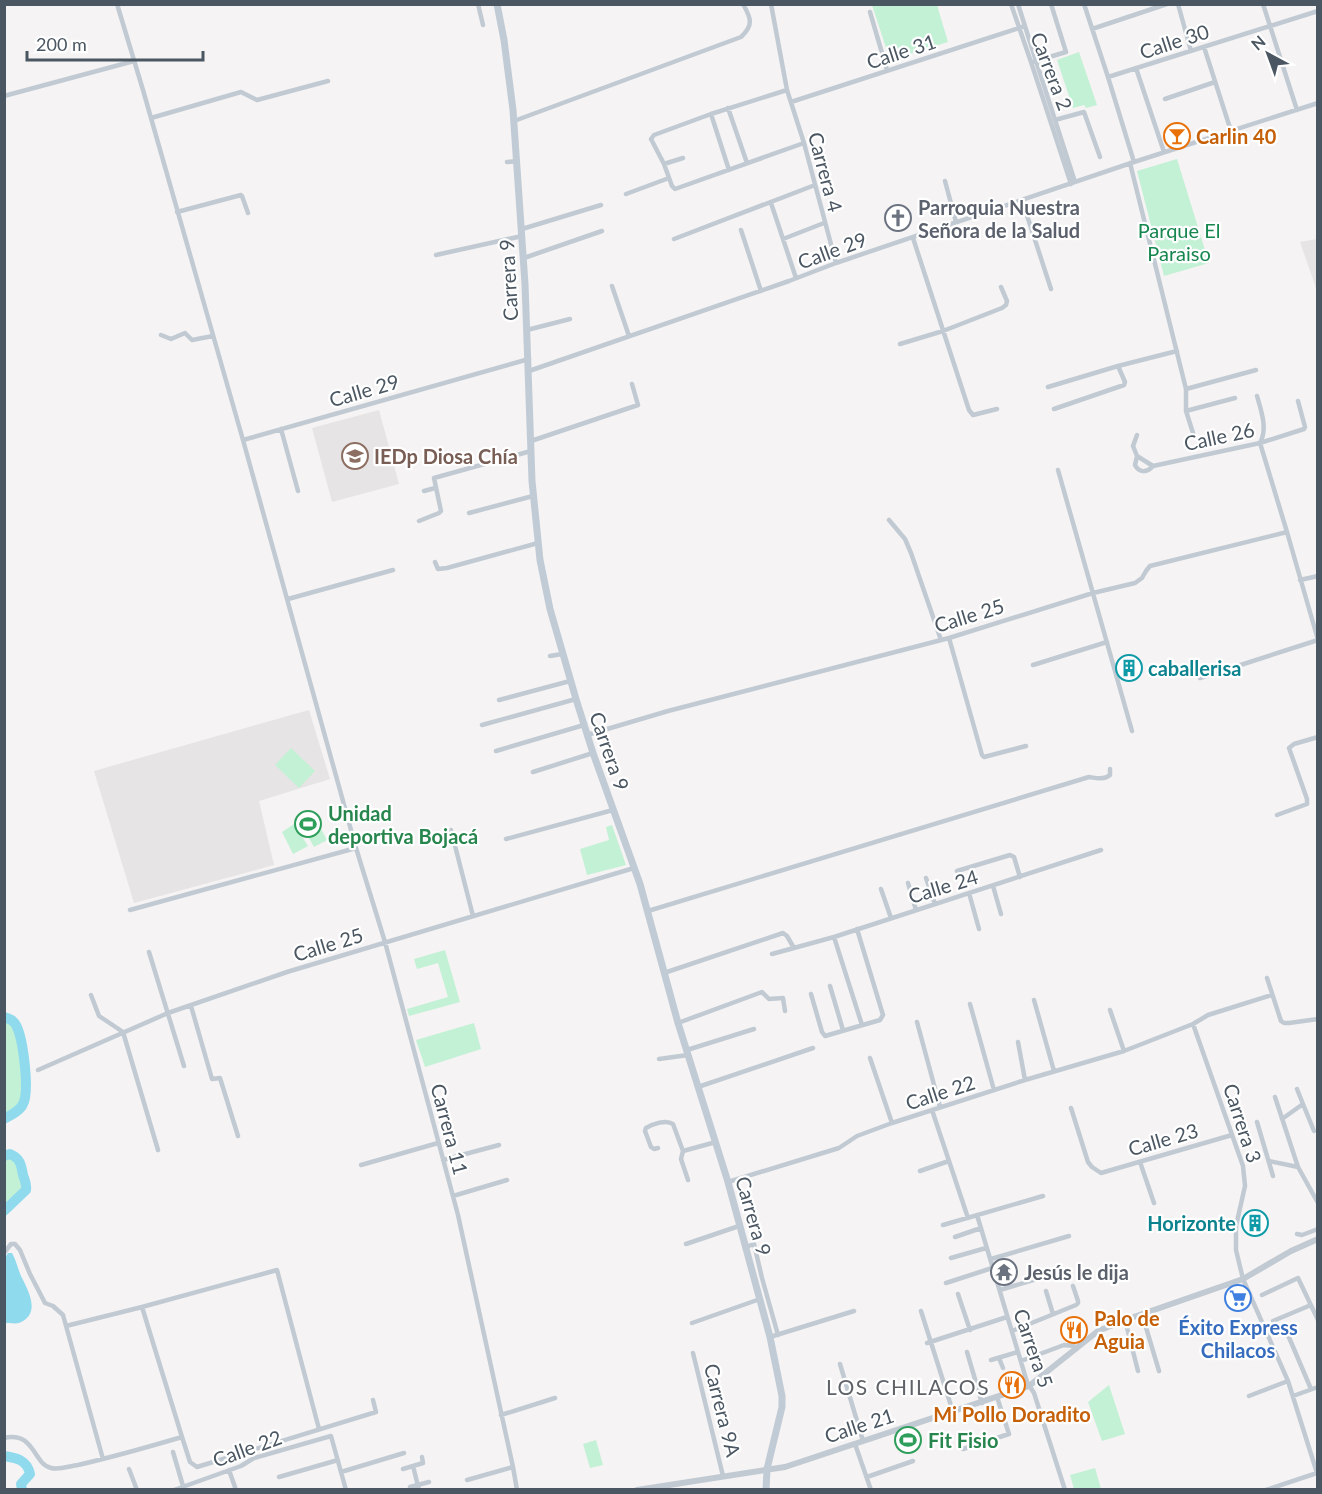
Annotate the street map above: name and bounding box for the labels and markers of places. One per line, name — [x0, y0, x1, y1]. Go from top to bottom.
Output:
bar icon: Carlin 40 — [1162, 121, 1192, 151]
place label: Carlin 40 — [1196, 124, 1277, 148]
place label: Parroquia Nuestra Señora de la Salud — [918, 195, 1080, 242]
church icon: Parroquia Nuestra Señora de la Salud — [883, 203, 913, 233]
school or university icon: IEDp Diosa Chía — [340, 441, 370, 471]
place label: IEDp Diosa Chía — [374, 444, 518, 468]
building icon: caballerisa — [1114, 653, 1144, 683]
place label: caballerisa — [1148, 656, 1241, 680]
place label: Unidad deportiva Bojacá — [328, 801, 478, 848]
sports icon: Unidad deportiva Bojacá — [293, 809, 323, 839]
building icon: Horizonte — [1240, 1208, 1270, 1238]
place label: Horizonte — [1147, 1211, 1236, 1235]
temple icon: Jesús le dija — [989, 1257, 1019, 1287]
place label: Jesús le dija — [1024, 1260, 1129, 1284]
supermarket icon: Éxito Express Chilacos — [1223, 1283, 1253, 1313]
place label: Palo de Aguia — [1093, 1306, 1160, 1353]
restaurant icon: Palo de Aguia — [1059, 1315, 1089, 1345]
place label: Éxito Express Chilacos — [1178, 1315, 1298, 1362]
restaurant icon: Mi Pollo Doradito — [997, 1370, 1027, 1400]
place label: Mi Pollo Doradito — [933, 1402, 1091, 1426]
sports icon: Fit Fisio — [893, 1425, 923, 1455]
place label: Fit Fisio — [928, 1428, 998, 1452]

